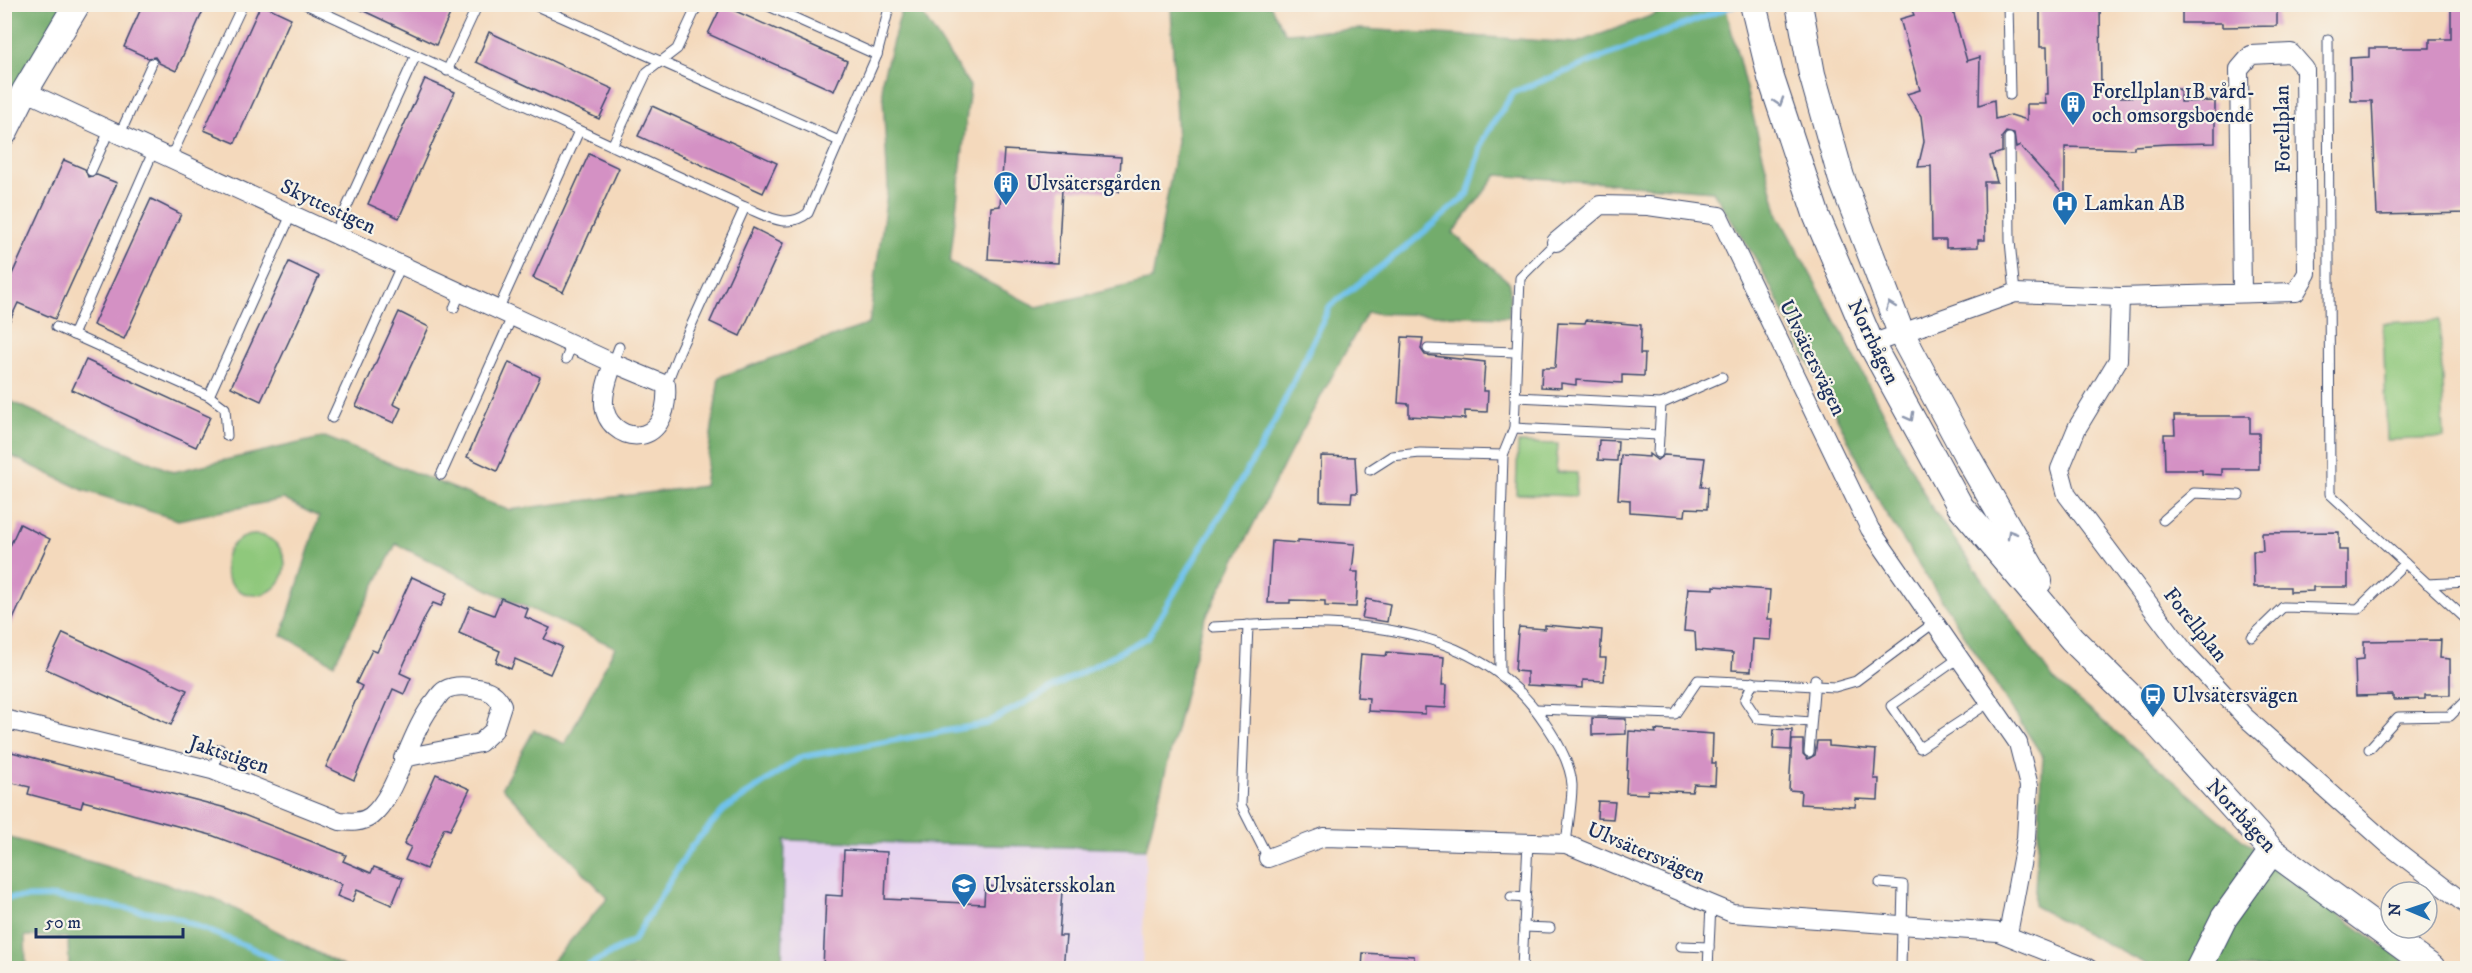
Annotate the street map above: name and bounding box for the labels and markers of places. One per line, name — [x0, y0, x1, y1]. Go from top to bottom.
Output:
place label: Forellplan 1B vård- och omsorgsboende — [2092, 79, 2255, 129]
building icon: Forellplan 1B vård- och omsorgsboende — [2058, 89, 2088, 127]
building icon: Ulvsätersgården — [991, 169, 1021, 207]
place label: Ulvsätersgården — [1026, 171, 1161, 197]
hospital icon: Lamkan AB — [2050, 189, 2080, 227]
place label: Lamkan AB — [2084, 191, 2185, 217]
bus stop icon: Ulvsätersvägen — [2138, 681, 2168, 719]
place label: Ulvsätersvägen — [2172, 683, 2298, 709]
school or university icon: Ulvsätersskolan — [949, 871, 979, 909]
place label: Ulvsätersskolan — [984, 873, 1115, 899]

